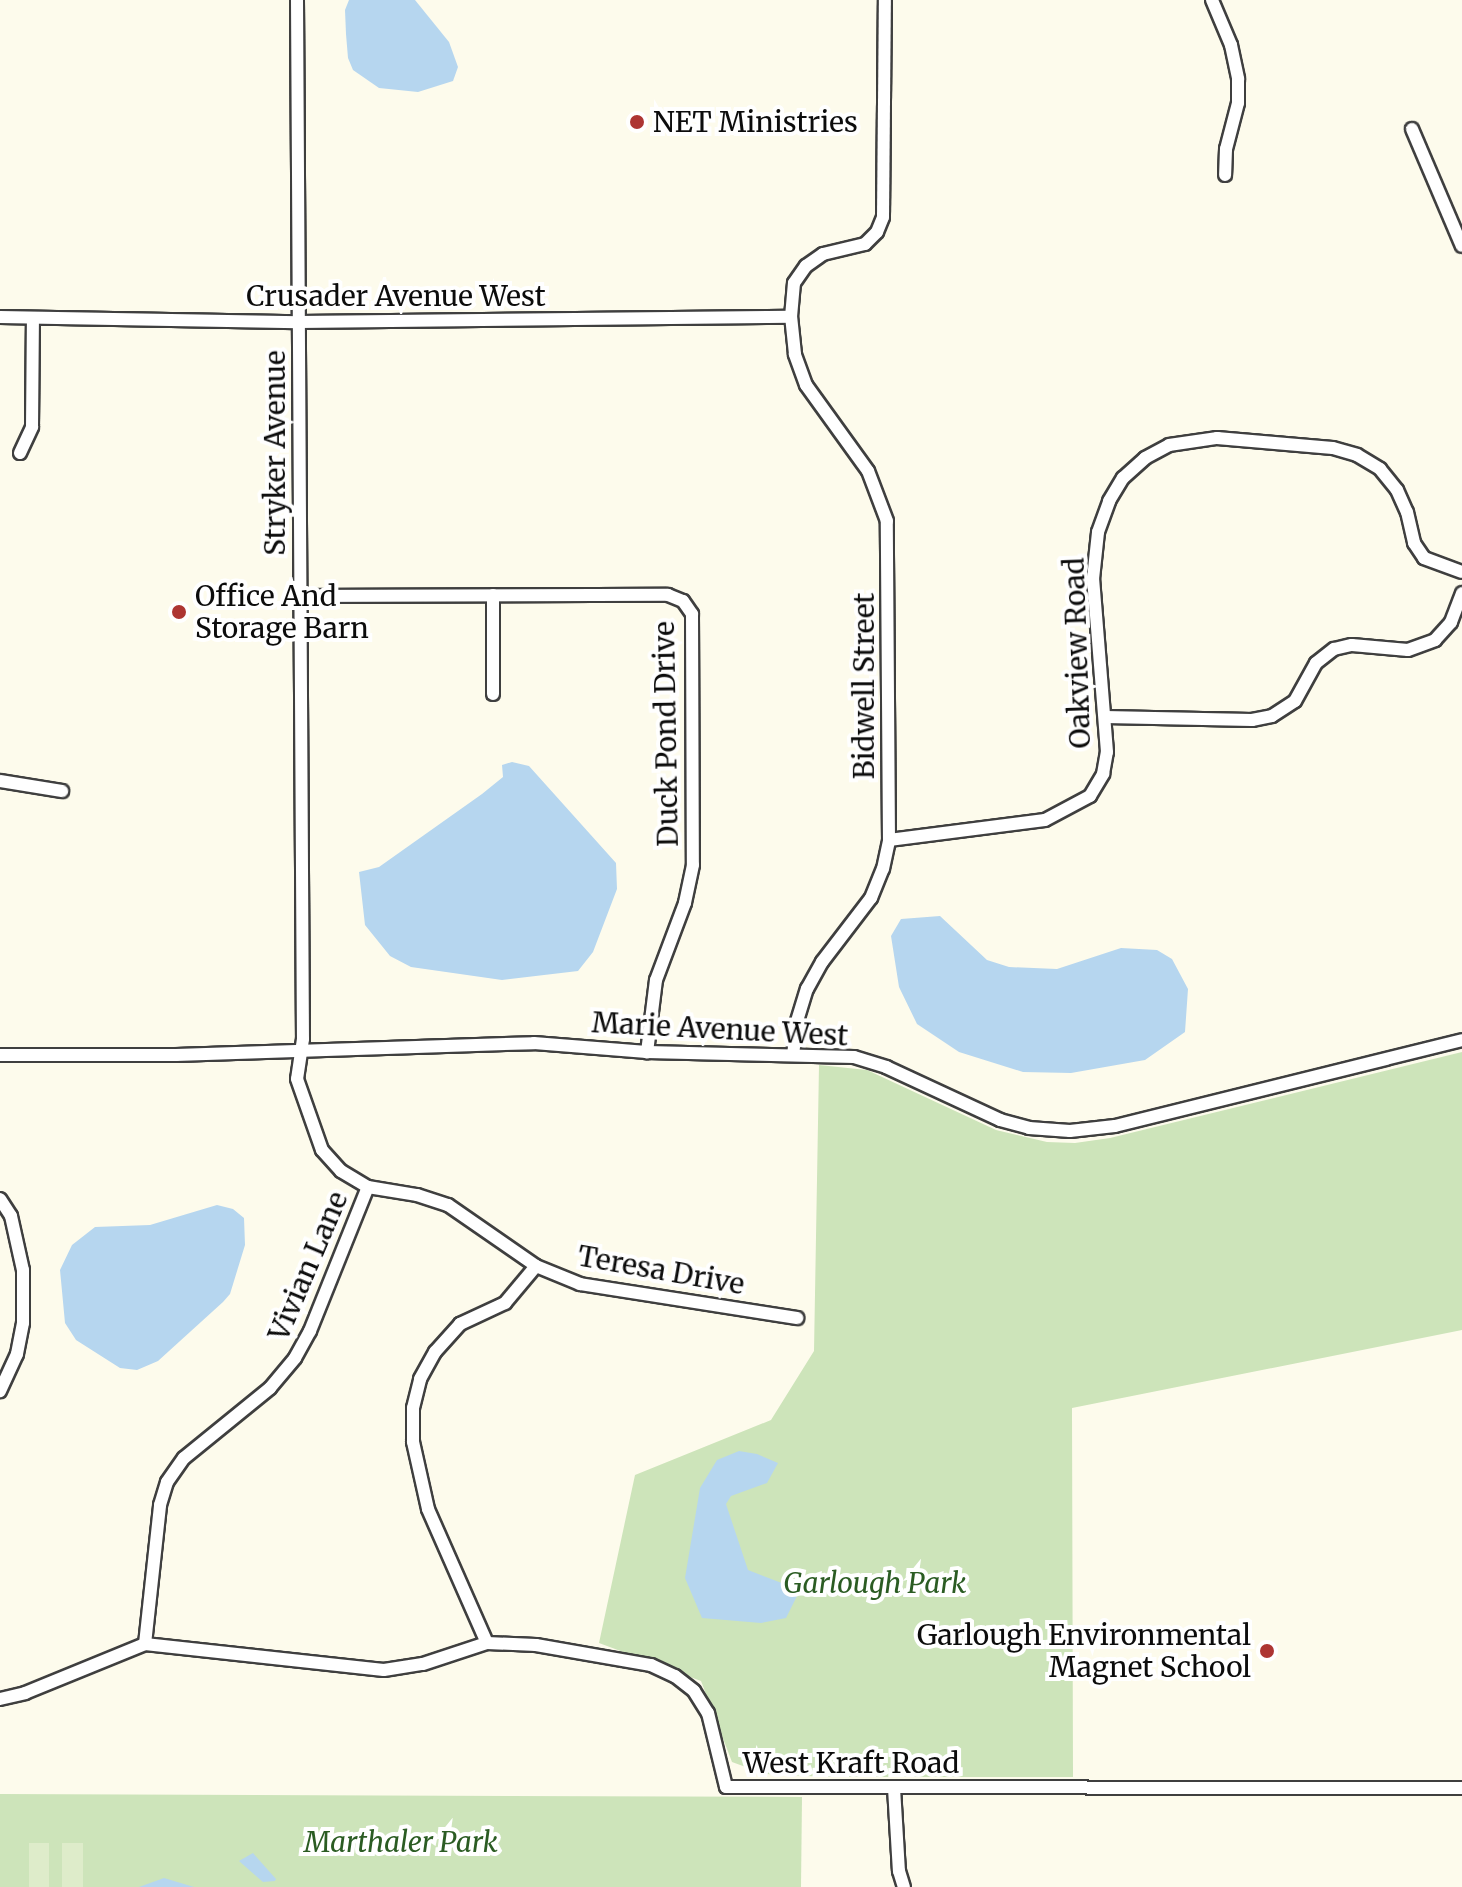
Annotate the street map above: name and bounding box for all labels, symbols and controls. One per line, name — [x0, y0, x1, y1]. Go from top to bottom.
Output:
place label: NET Ministries — [653, 105, 858, 139]
marker: NET Ministries — [628, 113, 646, 131]
street label: Crusader Avenue West — [246, 279, 546, 313]
street label: Stryker Avenue — [258, 350, 292, 556]
street label: Oakview Road — [1057, 557, 1097, 749]
place label: Office And Storage Barn — [195, 579, 369, 645]
street label: Bidwell Street — [847, 593, 881, 779]
marker: Office And Storage Barn — [170, 603, 188, 621]
street label: Duck Pond Drive — [647, 621, 685, 847]
street label: Marie Avenue West — [591, 1006, 849, 1052]
street label: Vivian Lane — [262, 1186, 354, 1346]
street label: Teresa Drive — [575, 1239, 747, 1301]
park label: Garlough Park — [784, 1566, 966, 1600]
place label: Garlough Environmental Magnet School — [917, 1618, 1251, 1684]
marker: Garlough Environmental Magnet School — [1258, 1642, 1276, 1660]
street label: West Kraft Road — [743, 1746, 959, 1780]
park label: Marthaler Park — [304, 1825, 498, 1859]

